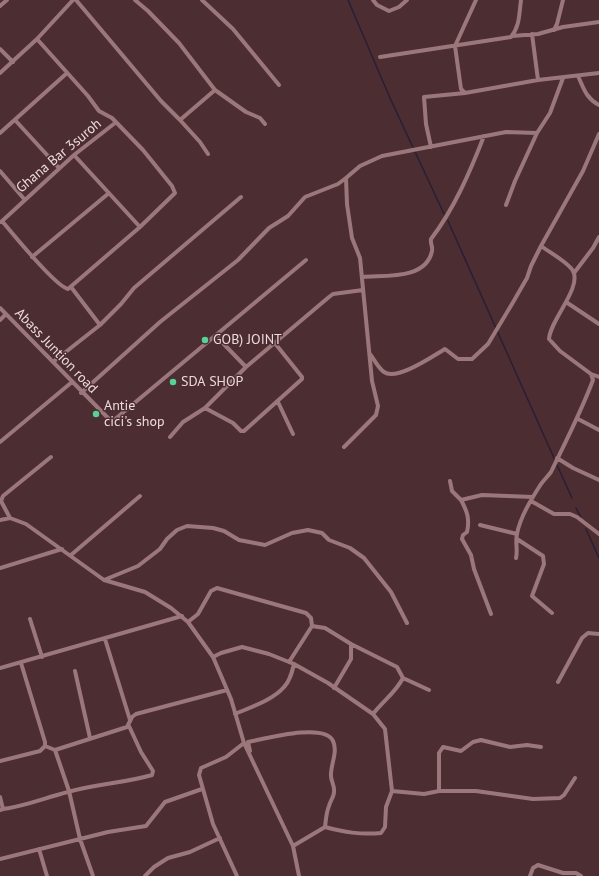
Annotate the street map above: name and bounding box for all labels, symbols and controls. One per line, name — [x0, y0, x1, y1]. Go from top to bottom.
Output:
street label: Ghana Bar 3suroh — [13, 115, 105, 197]
street label: Abass Juntion road — [11, 305, 101, 397]
place label: GOB) JOINT — [213, 332, 282, 348]
marker: GOB) JOINT — [200, 335, 210, 345]
place label: SDA SHOP — [181, 374, 243, 390]
marker: SDA SHOP — [168, 377, 178, 387]
place label: Antie cici's shop — [104, 398, 165, 430]
marker: Antie cici's shop — [91, 409, 101, 419]

